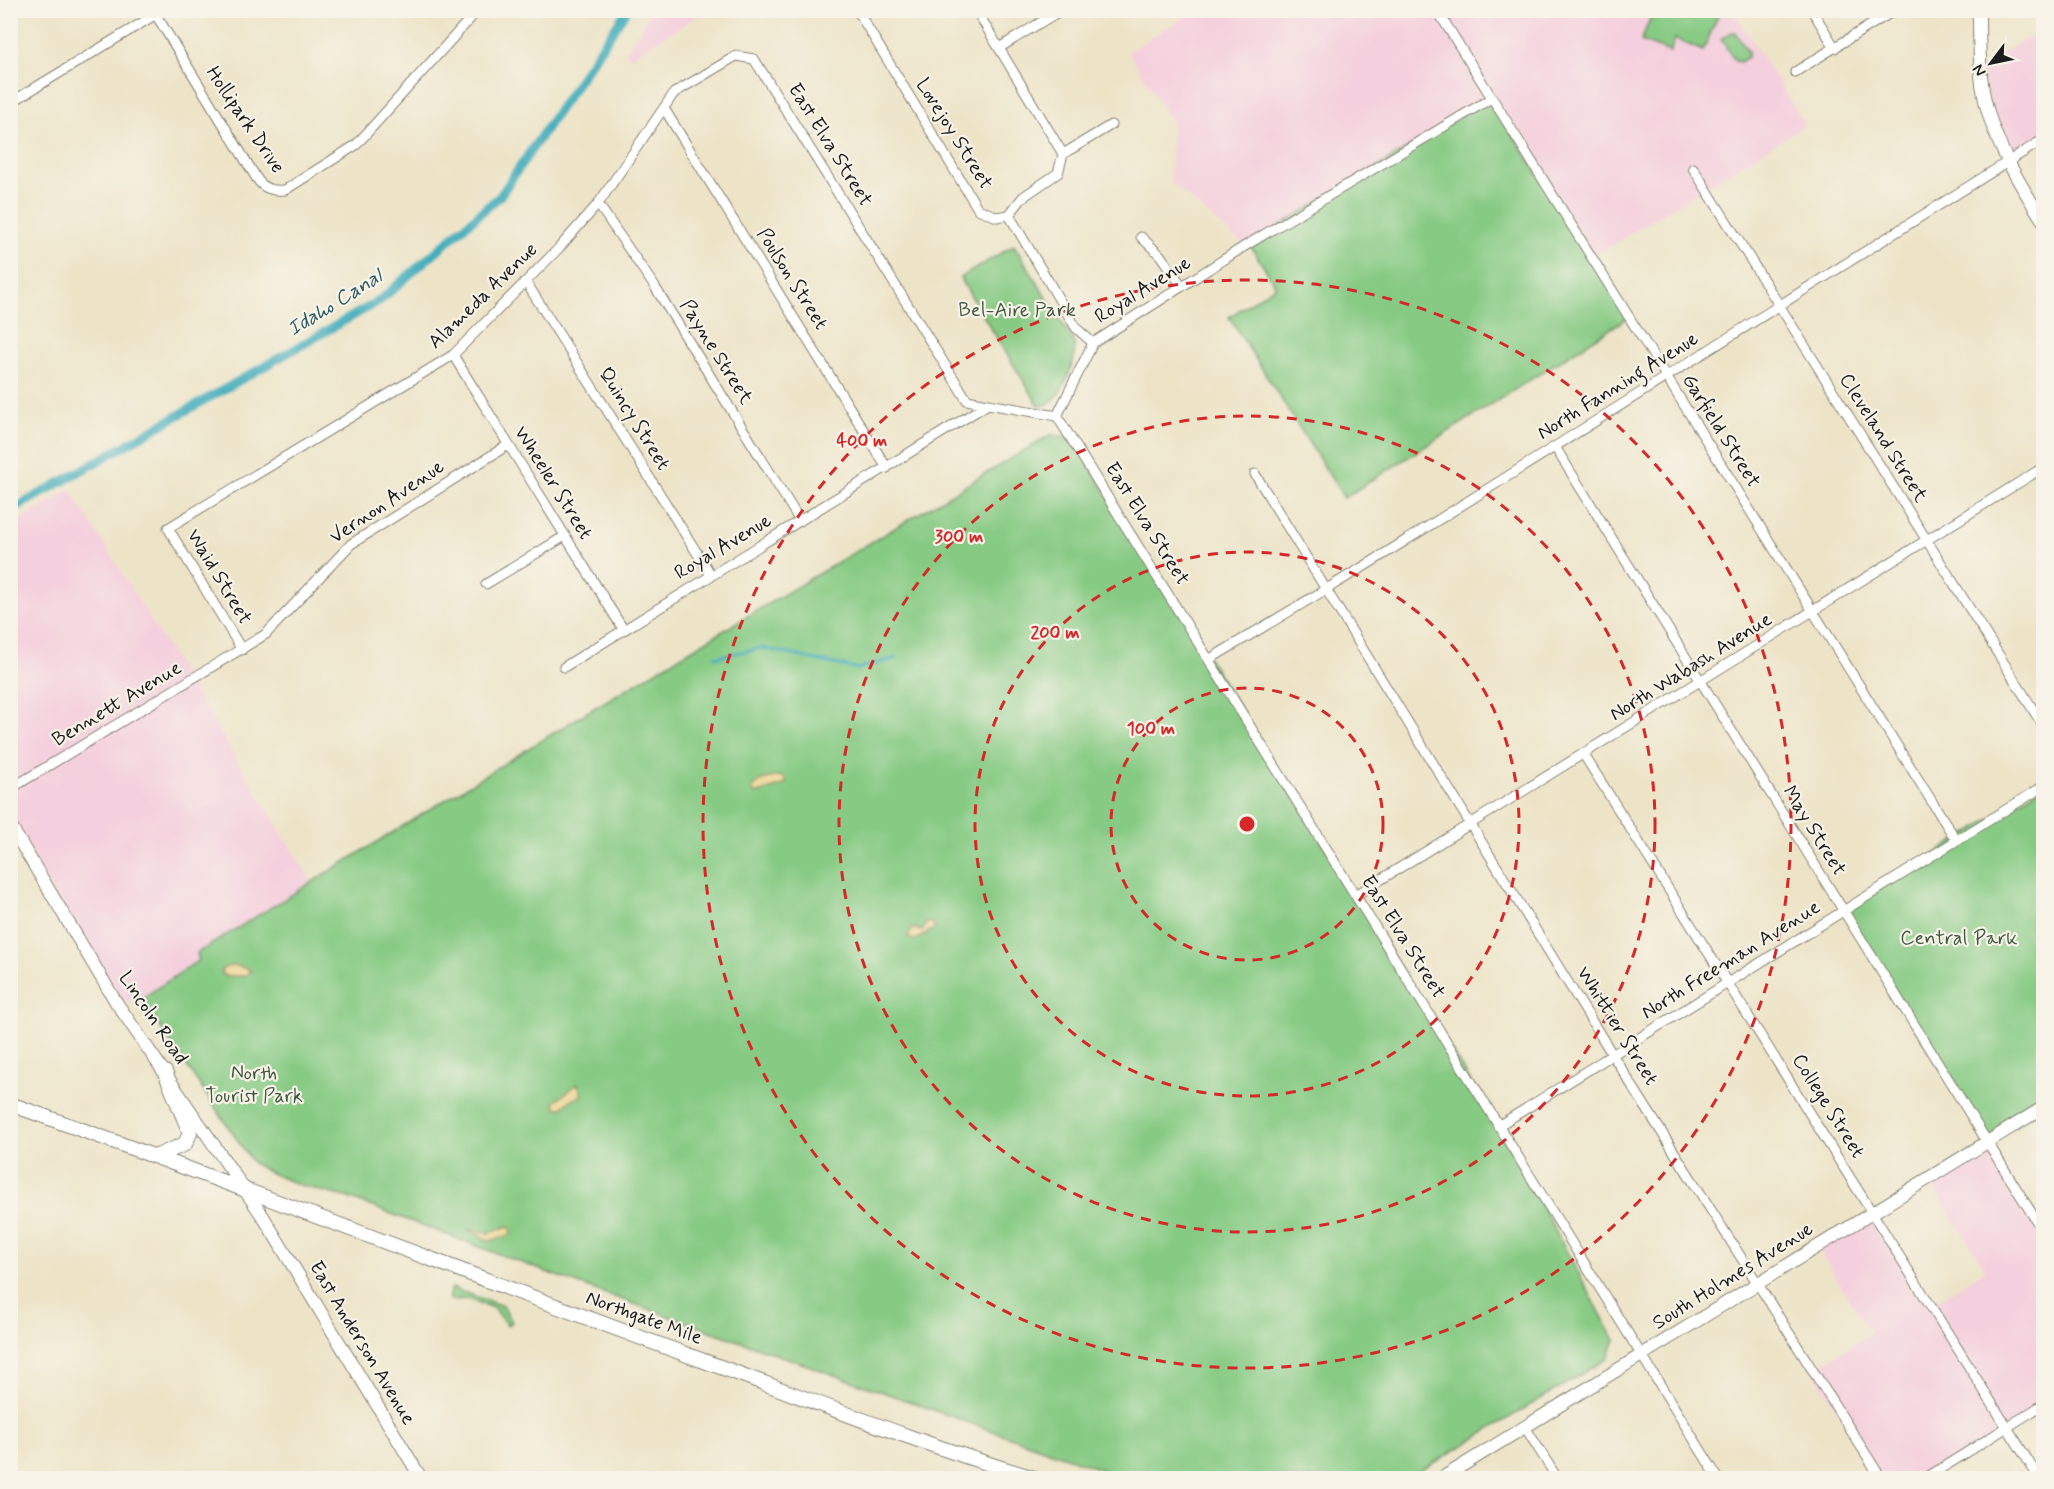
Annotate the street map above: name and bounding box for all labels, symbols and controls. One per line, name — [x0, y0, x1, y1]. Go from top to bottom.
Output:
north arrow — [1961, 33, 2021, 93]
text: N — [1968, 60, 1991, 80]
street label: Hollipark Drive — [199, 61, 291, 179]
street label: Lovejoy Street — [909, 73, 999, 195]
street label: East Elva Street — [781, 78, 879, 212]
street label: Poulson Street — [750, 223, 834, 335]
street label: Alameda Avenue — [422, 237, 544, 355]
street label: Royal Avenue — [1090, 250, 1196, 330]
water label: Idaho Canal — [282, 261, 390, 343]
street label: Payne Street — [673, 294, 759, 410]
park label: Bel-Aire Park — [958, 297, 1076, 324]
street label: North Fanning Avenue — [1532, 325, 1705, 448]
street label: Quincy Street — [592, 362, 676, 476]
street label: Cleveland Street — [1832, 368, 1934, 508]
street label: Garfield Street — [1675, 369, 1767, 493]
street label: Wheeler Street — [507, 421, 599, 545]
text: 400 m — [837, 429, 887, 453]
street label: Vernon Avenue — [324, 454, 450, 550]
street label: East Elva Street — [1098, 457, 1196, 591]
street label: Royal Avenue — [669, 507, 777, 587]
street label: Waid Street — [180, 524, 258, 630]
text: 300 m — [935, 525, 983, 549]
street label: North Wabash Avenue — [1605, 606, 1777, 728]
text: 200 m — [1030, 621, 1080, 645]
street label: Bennett Avenue — [47, 655, 187, 753]
text: 100 m — [1127, 717, 1175, 741]
street label: May Street — [1776, 781, 1852, 881]
centre of rings — [1237, 814, 1257, 834]
street label: East Elva Street — [1354, 870, 1452, 1004]
street label: North Freeman Avenue — [1636, 894, 1826, 1026]
park label: Central Park — [1900, 925, 2018, 952]
street label: Whittier Street — [1570, 961, 1664, 1091]
street label: Lincoln Road — [112, 966, 194, 1070]
street label: College Street — [1785, 1049, 1871, 1163]
park label: North Tourist Park — [205, 1060, 303, 1110]
street label: South Holmes Avenue — [1647, 1216, 1819, 1336]
street label: East Anderson Avenue — [302, 1256, 422, 1430]
street label: Northgate Mile — [582, 1284, 706, 1352]

